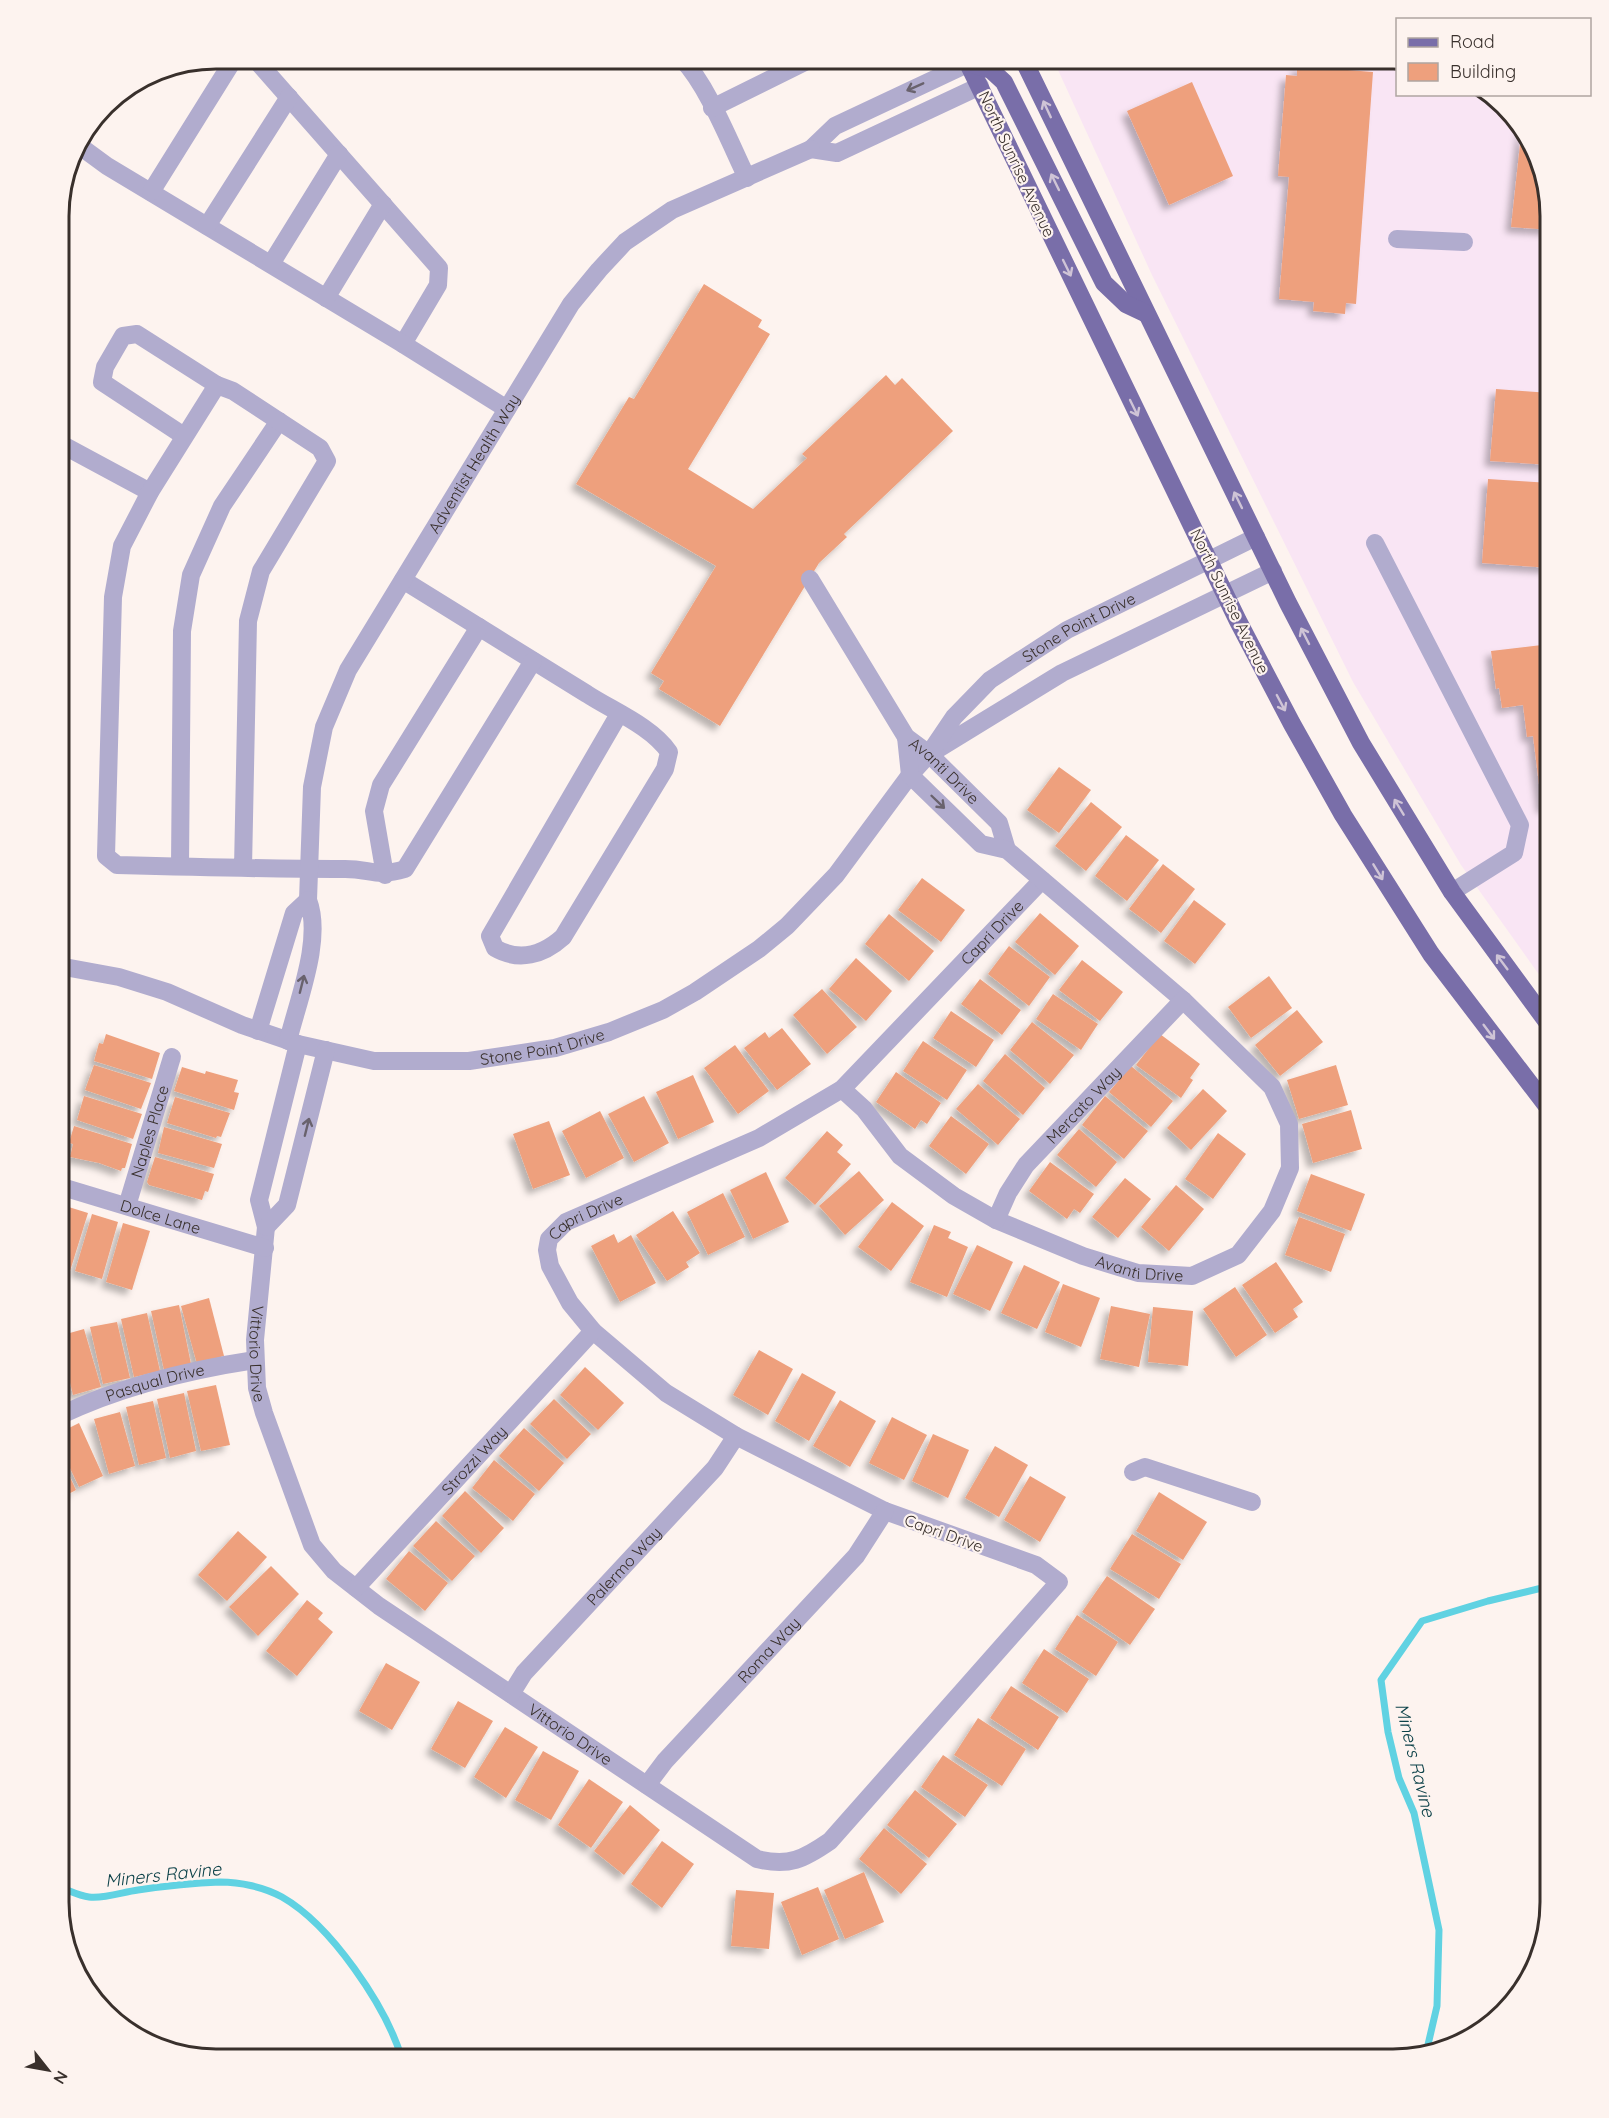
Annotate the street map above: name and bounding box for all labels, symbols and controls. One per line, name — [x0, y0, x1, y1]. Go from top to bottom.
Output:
legend — [1396, 18, 1591, 96]
text: Road — [1450, 30, 1495, 53]
text: Building — [1450, 60, 1516, 83]
one-way arrow — [907, 81, 925, 93]
street label: North Sunrise Avenue — [974, 88, 1060, 240]
one-way arrow — [1040, 101, 1052, 119]
one-way arrow — [1049, 174, 1061, 191]
one-way arrow — [1061, 258, 1073, 276]
street label: Adventist Health Way — [424, 390, 524, 537]
one-way arrow — [1129, 399, 1141, 417]
one-way arrow — [1231, 491, 1243, 509]
street label: North Sunrise Avenue — [1186, 525, 1274, 677]
street label: Stone Point Drive — [1018, 588, 1139, 667]
one-way arrow — [1298, 628, 1310, 646]
one-way arrow — [1276, 693, 1287, 711]
street label: Avanti Drive — [905, 733, 984, 808]
one-way arrow — [931, 795, 946, 810]
one-way arrow — [1392, 799, 1404, 816]
one-way arrow — [1373, 863, 1385, 880]
street label: Capri Drive — [956, 896, 1028, 969]
one-way arrow — [1496, 955, 1509, 971]
one-way arrow — [297, 975, 308, 994]
one-way arrow — [1483, 1023, 1495, 1039]
street label: Stone Point Drive — [479, 1024, 607, 1069]
street label: Mercato Way — [1042, 1062, 1125, 1148]
street label: Naples Place — [126, 1083, 173, 1180]
one-way arrow — [301, 1117, 313, 1136]
street label: Capri Drive — [544, 1189, 626, 1244]
street label: Dolce Lane — [118, 1195, 203, 1238]
street label: Avanti Drive — [1093, 1251, 1184, 1285]
street label: Vittorio Drive — [245, 1305, 270, 1404]
street label: Pasqual Drive — [103, 1359, 206, 1406]
street label: Strozzi Way — [437, 1421, 511, 1499]
street label: Capri Drive — [902, 1510, 986, 1556]
street label: Palermo Way — [582, 1522, 665, 1610]
street label: Roma Way — [733, 1613, 804, 1687]
street label: Vittorio Drive — [525, 1699, 616, 1769]
water label: Miners Ravine — [1390, 1701, 1441, 1820]
water label: Miners Ravine — [104, 1857, 223, 1892]
north arrow — [18, 2040, 78, 2100]
text: N — [49, 2068, 72, 2088]

